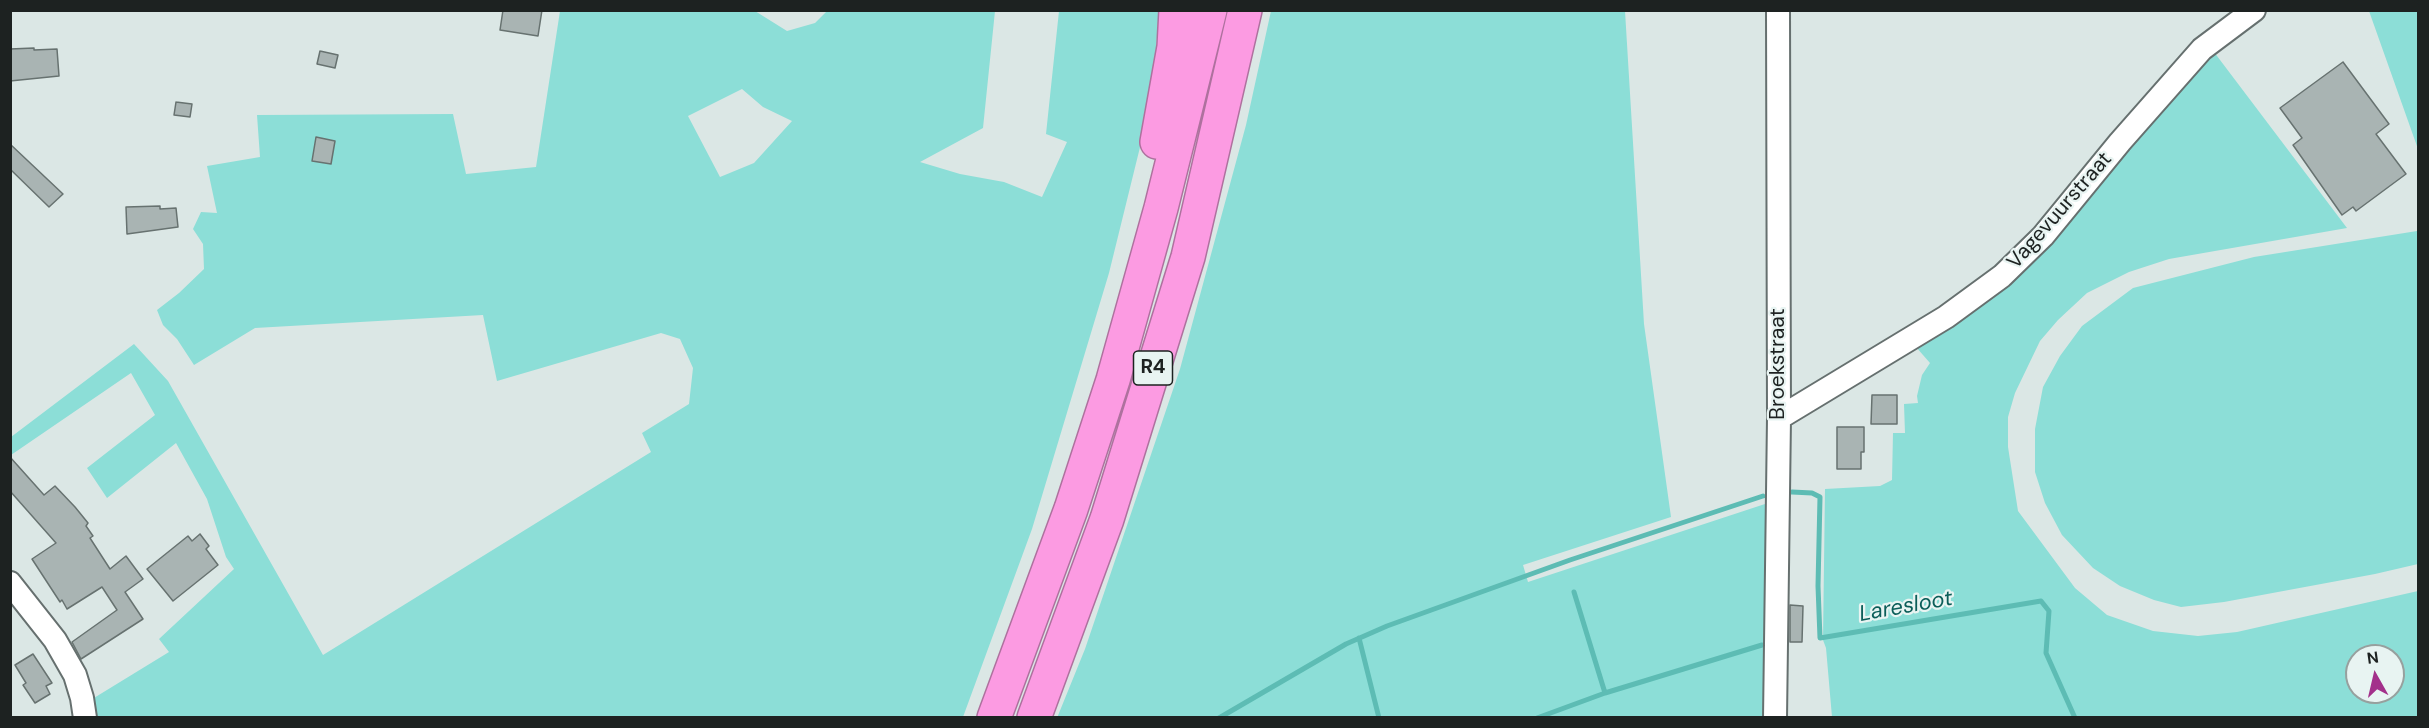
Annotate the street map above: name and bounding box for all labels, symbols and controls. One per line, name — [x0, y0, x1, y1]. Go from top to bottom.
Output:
street label: Vagevuurstraat — [2002, 147, 2118, 275]
street label: Broekstraat — [1765, 308, 1791, 420]
road number: R4 — [1134, 351, 1172, 385]
water label: Laresloot — [1857, 586, 1955, 628]
north arrow — [2345, 644, 2405, 704]
text: N — [2365, 646, 2380, 669]

